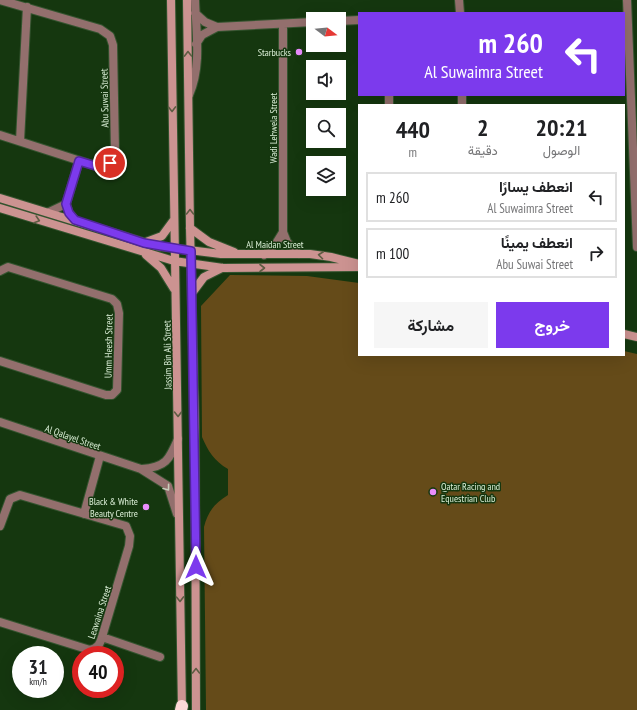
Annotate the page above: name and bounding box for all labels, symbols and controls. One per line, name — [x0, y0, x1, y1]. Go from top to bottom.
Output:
north arrow — [306, 12, 346, 52]
map controls — [306, 12, 346, 196]
text: 260 m — [479, 24, 543, 61]
icon: left — [557, 28, 609, 80]
place label: Starbucks — [258, 46, 292, 59]
marker: Starbucks — [294, 47, 304, 57]
one-way arrow — [184, 51, 192, 57]
button: sound — [306, 60, 346, 100]
text: Al Suwaimra Street — [424, 60, 543, 83]
street label: Abu Suwai Street — [97, 68, 112, 128]
street label: Wadi Lehwela Street — [267, 93, 280, 163]
one-way arrow — [168, 106, 176, 112]
button: search — [306, 108, 346, 148]
text: 2 — [477, 112, 488, 143]
text: 20:21 — [535, 112, 587, 143]
text: 440 — [396, 114, 430, 145]
text: دقيقة — [468, 142, 498, 159]
text: الوصول — [543, 142, 580, 159]
text: m — [409, 144, 417, 161]
pin — [93, 146, 127, 180]
icon: arrive — [99, 152, 121, 174]
button: layers — [306, 156, 346, 196]
text: انعطف يسارًا — [499, 177, 573, 196]
icon: left — [585, 186, 607, 208]
text: 260 m — [376, 188, 409, 207]
text: Al Suwaimra Street — [487, 200, 573, 217]
one-way arrow — [185, 209, 194, 215]
one-way arrow — [33, 215, 40, 224]
text: انعطف يمينًا — [501, 233, 573, 252]
street label: Al Maidan Street — [246, 238, 304, 251]
icon: right — [585, 242, 607, 264]
text: 100 m — [376, 244, 409, 263]
one-way arrow — [318, 251, 324, 260]
text: Abu Suwai Street — [496, 256, 573, 273]
one-way arrow — [259, 264, 265, 272]
button: مشاركة — [374, 302, 488, 348]
button: خروج — [496, 302, 609, 348]
street label: Umm Heesh Street — [101, 313, 116, 378]
street label: Jassim Bin Ali Street — [160, 320, 175, 391]
one-way arrow — [174, 411, 182, 417]
street label: Al Qalayel Street — [43, 422, 103, 453]
place label: Qatar Racing and Equestrian Club — [441, 480, 500, 505]
one-way arrow — [162, 483, 169, 491]
marker: Qatar Racing and Equestrian Club — [428, 487, 438, 497]
place label: Black & White Beauty Centre — [89, 495, 138, 520]
marker: Black & White Beauty Centre — [141, 502, 151, 512]
position arrow — [175, 546, 217, 588]
street label: Leawaina Street — [85, 584, 114, 640]
one-way arrow — [176, 596, 184, 602]
speed limit sign: 40 — [72, 646, 124, 698]
text: 31 — [28, 654, 48, 680]
one-way arrow — [192, 668, 200, 674]
text: km/h — [29, 675, 47, 688]

